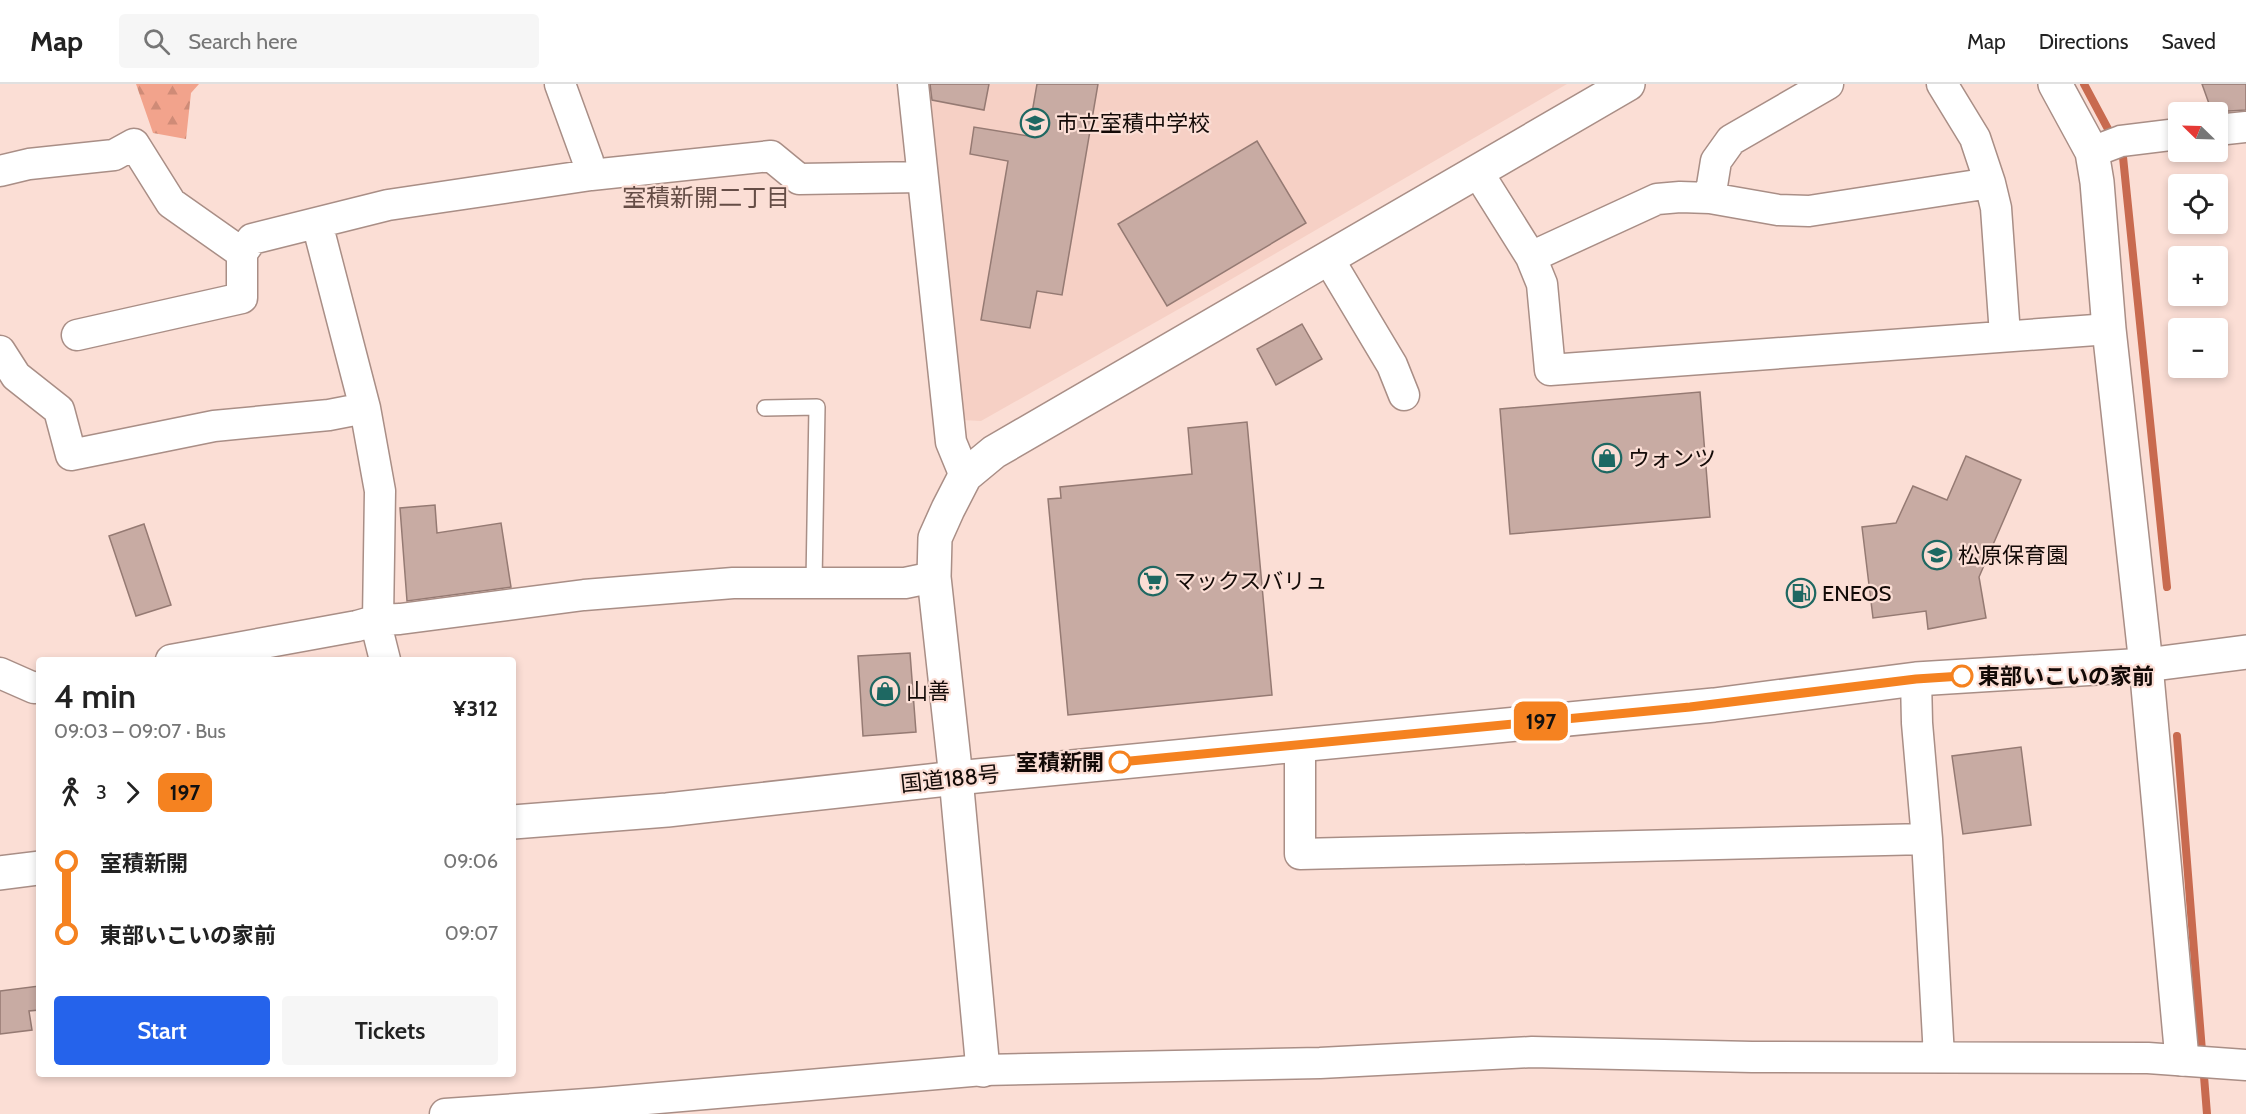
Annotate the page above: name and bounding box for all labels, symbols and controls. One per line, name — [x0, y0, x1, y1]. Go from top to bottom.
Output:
search box — [119, 14, 539, 68]
text: Map — [30, 24, 83, 58]
icon: search — [140, 25, 173, 58]
text: Search here — [188, 28, 297, 55]
text: Map — [1967, 29, 2006, 54]
text: Directions — [2039, 29, 2128, 54]
text: Saved — [2161, 29, 2216, 54]
north arrow — [2168, 102, 2228, 162]
map controls — [2168, 102, 2228, 378]
school or university icon: 市立室積中学校 — [1019, 107, 1051, 139]
place label: 市立室積中学校 — [1056, 110, 1210, 137]
button: locate — [2168, 174, 2228, 234]
district label: 室積新開二丁目 — [622, 183, 790, 212]
button: + — [2168, 246, 2228, 306]
button: − — [2168, 318, 2228, 378]
shop icon: ウォンツ — [1591, 442, 1623, 474]
place label: ウォンツ — [1628, 445, 1716, 472]
school or university icon: 松原保育園 — [1921, 539, 1953, 571]
place label: 松原保育園 — [1958, 542, 2068, 569]
supermarket icon: マックスバリュ — [1137, 565, 1169, 597]
place label: マックスバリュ — [1174, 568, 1327, 595]
fuel station icon: ENEOS — [1785, 577, 1817, 609]
place label: ENEOS — [1822, 580, 1892, 607]
place label: 東部いこいの家前 — [1978, 663, 2154, 690]
marker: 東部いこいの家前 — [1951, 665, 1973, 687]
shop icon: 山善 — [869, 675, 901, 707]
text: 4 min — [54, 676, 136, 716]
place label: 山善 — [906, 678, 950, 705]
text: ¥312 — [453, 695, 498, 722]
line badge: 197 — [1506, 702, 1576, 740]
text: 197 — [1526, 709, 1556, 734]
text: 09:03 – 09:07 · Bus — [54, 719, 226, 743]
place label: 室積新開 — [1016, 749, 1104, 776]
marker: 室積新開 — [1109, 751, 1131, 773]
street label: 国道188号 — [899, 760, 1001, 798]
icon: walk — [54, 776, 87, 809]
icon: forward — [116, 776, 149, 809]
text: 3 — [96, 780, 107, 804]
text: 197 — [170, 780, 200, 805]
text: 09:06 — [443, 849, 498, 873]
text: 室積新開 — [100, 850, 188, 877]
text: 09:07 — [445, 921, 498, 945]
text: 東部いこいの家前 — [100, 922, 276, 949]
button: Start — [54, 996, 270, 1065]
button: Tickets — [282, 996, 498, 1065]

